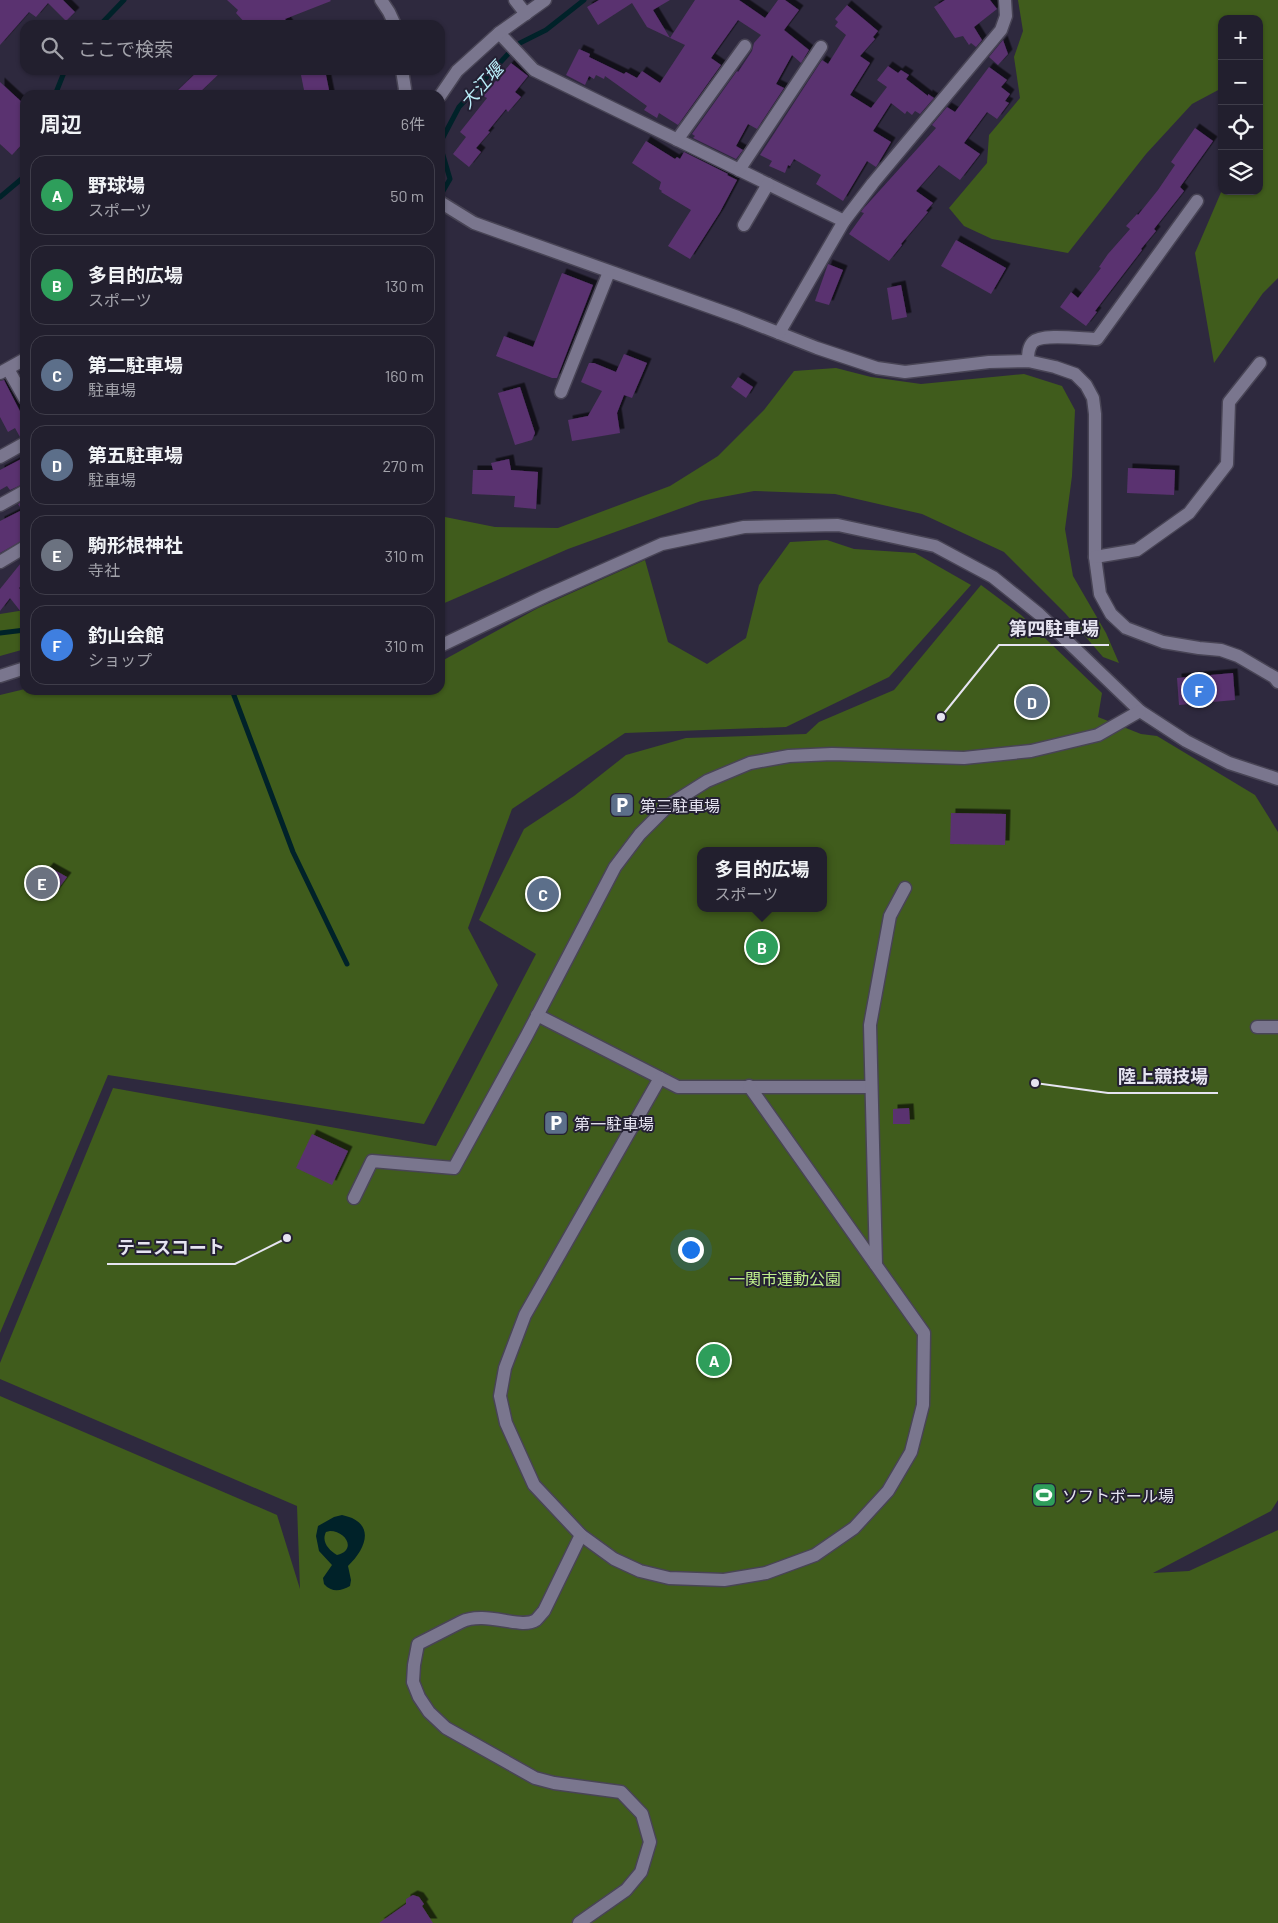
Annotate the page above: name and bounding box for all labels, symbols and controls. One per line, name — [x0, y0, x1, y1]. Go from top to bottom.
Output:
map controls — [1218, 15, 1263, 195]
button: + — [1218, 15, 1263, 60]
search box — [20, 20, 445, 75]
icon: search — [38, 34, 66, 62]
text: ここで検索 — [78, 37, 173, 60]
water label: 大江堰 — [455, 55, 509, 112]
button: − — [1218, 60, 1263, 105]
button: locate — [1218, 105, 1263, 150]
text: 周辺 — [40, 111, 82, 136]
text: 6件 — [401, 114, 425, 133]
button: layers — [1218, 150, 1263, 195]
text: 野球場 — [88, 173, 145, 196]
text: A — [52, 186, 62, 205]
text: 50 m — [390, 186, 424, 205]
text: スポーツ — [88, 200, 152, 219]
text: 多目的広場 — [88, 263, 183, 286]
text: B — [52, 276, 62, 295]
text: 130 m — [385, 276, 424, 295]
text: スポーツ — [88, 290, 152, 309]
text: 第二駐車場 — [88, 353, 183, 376]
text: C — [52, 366, 62, 385]
text: 160 m — [385, 366, 424, 385]
text: 駐車場 — [88, 380, 136, 399]
text: 第五駐車場 — [88, 443, 183, 466]
text: D — [52, 456, 62, 475]
text: 270 m — [382, 456, 424, 475]
text: 駐車場 — [88, 470, 136, 489]
text: 駒形根神社 — [88, 533, 183, 556]
text: E — [52, 546, 62, 565]
text: 310 m — [385, 546, 424, 565]
text: 寺社 — [88, 560, 120, 579]
callout: 第四駐車場 — [999, 612, 1109, 645]
text: 第四駐車場 — [1009, 617, 1099, 639]
text: 釣山会館 — [88, 623, 164, 646]
text: F — [53, 636, 61, 655]
text: 310 m — [385, 636, 424, 655]
text: ショップ — [88, 650, 152, 669]
pin: F — [1183, 671, 1215, 709]
pin: D — [1016, 683, 1048, 721]
parking icon: 第三駐車場 — [609, 792, 635, 818]
place label: 第三駐車場 — [640, 796, 720, 815]
popup — [697, 847, 827, 912]
text: 多目的広場 — [714, 857, 810, 880]
pin: E — [26, 864, 58, 902]
pin: C — [527, 875, 559, 913]
text: スポーツ — [714, 884, 778, 903]
pin: B — [746, 928, 778, 966]
callout: 陸上競技場 — [1108, 1060, 1218, 1093]
text: 陸上競技場 — [1118, 1065, 1208, 1087]
parking icon: 第一駐車場 — [543, 1110, 569, 1136]
place label: 第一駐車場 — [574, 1114, 654, 1133]
callout: テニスコート — [107, 1231, 235, 1264]
text: テニスコート — [117, 1236, 225, 1258]
your location — [678, 1237, 704, 1263]
park label: 一関市運動公園 — [729, 1269, 841, 1288]
pin: A — [698, 1341, 730, 1379]
sports icon: ソフトボール場 — [1031, 1482, 1057, 1508]
place label: ソフトボール場 — [1062, 1486, 1174, 1505]

